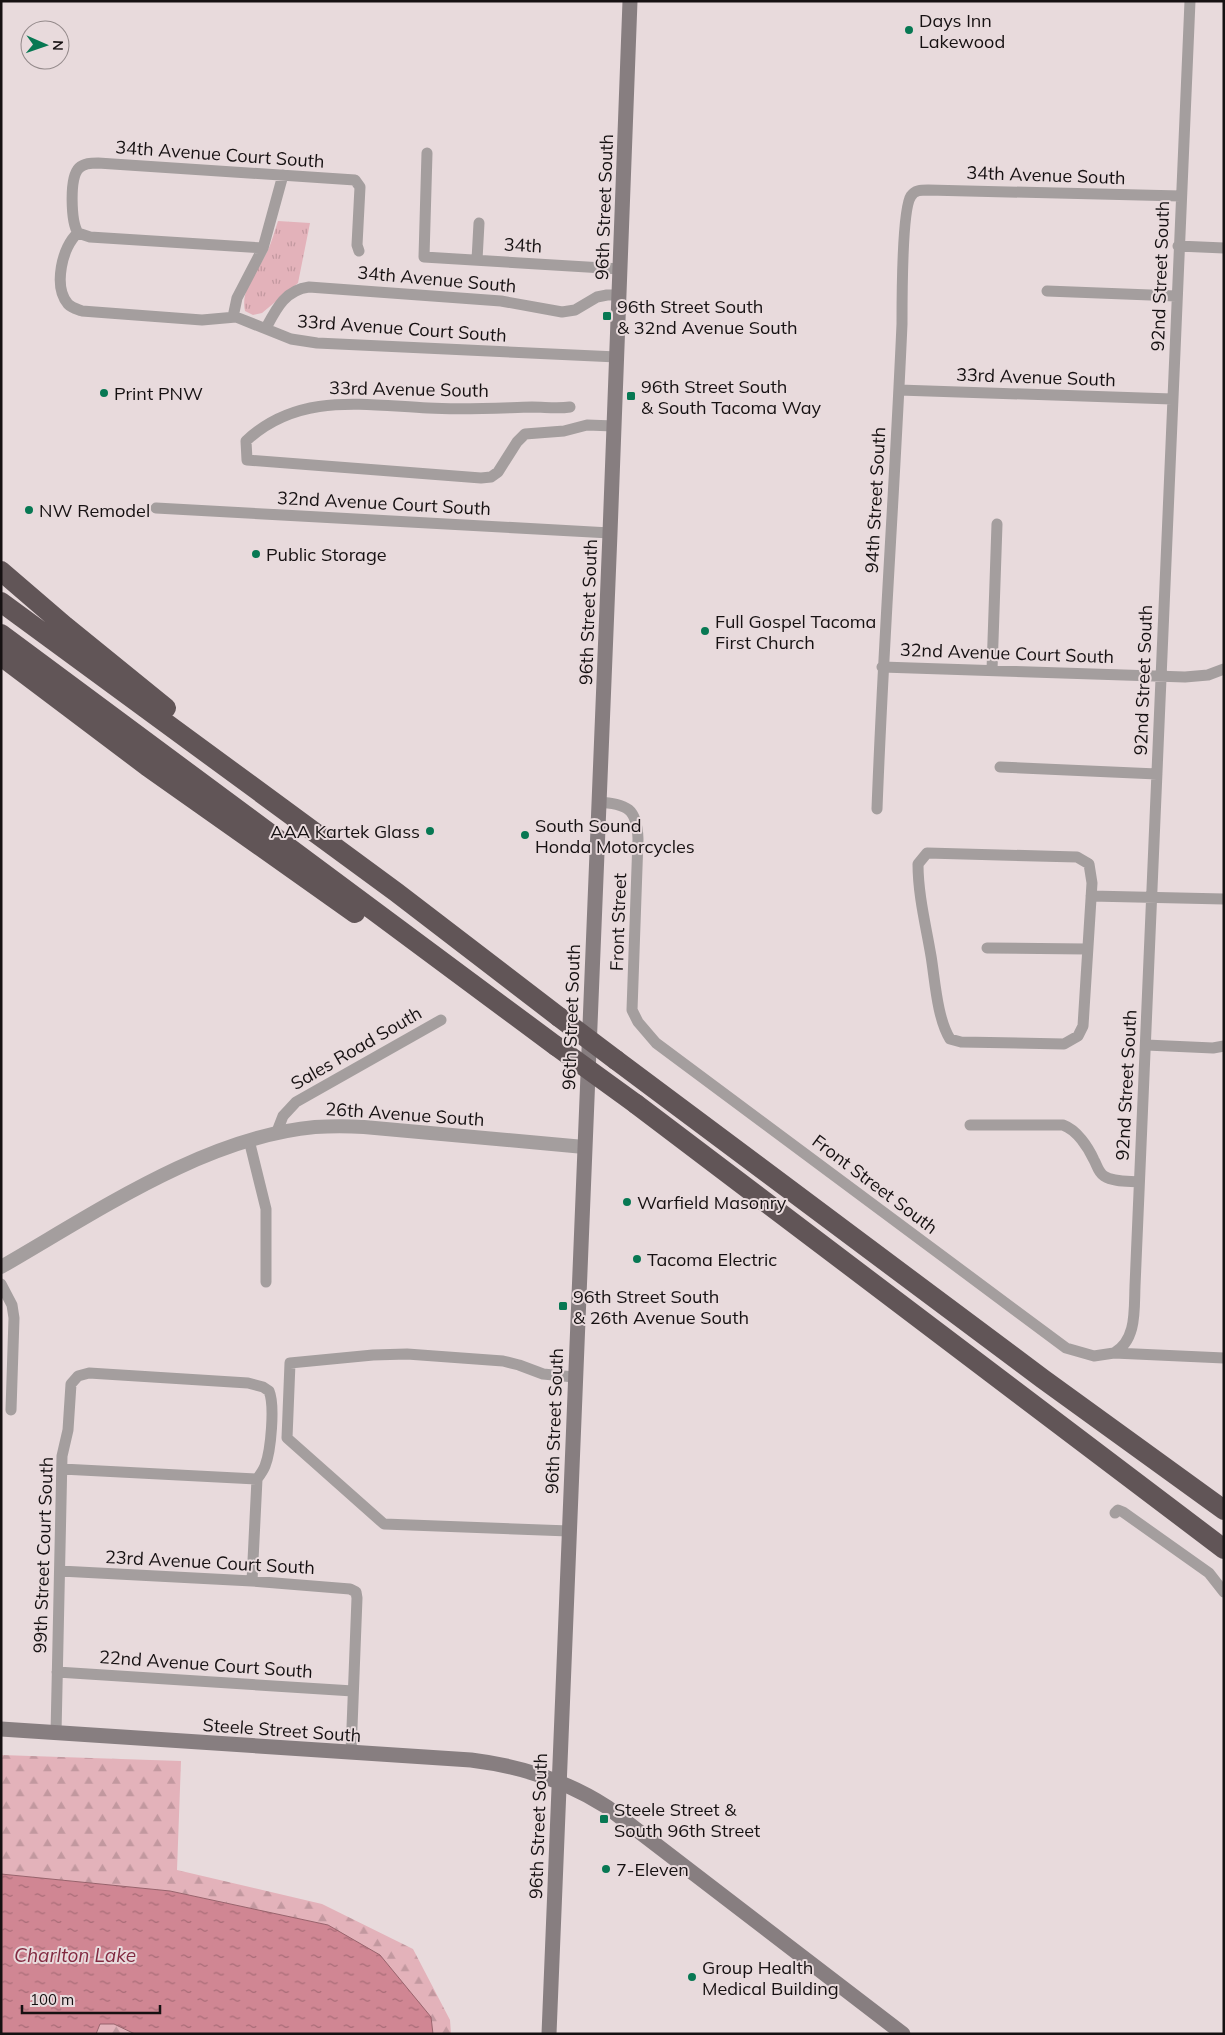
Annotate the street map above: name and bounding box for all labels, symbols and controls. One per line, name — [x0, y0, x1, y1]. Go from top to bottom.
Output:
place label: Days Inn Lakewood — [919, 9, 1005, 53]
north arrow — [20, 20, 70, 70]
marker: Days Inn Lakewood — [903, 24, 915, 36]
text: N — [49, 40, 67, 51]
street label: 96th Street South — [590, 133, 618, 281]
street label: 34th Avenue Court South — [115, 135, 325, 173]
street label: 34th Avenue South — [966, 161, 1126, 189]
street label: 92nd Street South — [1146, 200, 1174, 352]
street label: 34th — [503, 233, 543, 257]
street label: 34th Avenue South — [357, 261, 517, 297]
place label: 96th Street South & 32nd Avenue South — [617, 295, 798, 339]
street label: 33rd Avenue Court South — [296, 309, 508, 347]
marker: 96th Street South & 32nd Avenue South — [601, 310, 613, 322]
street label: 33rd Avenue South — [956, 363, 1116, 391]
place label: 96th Street South & South Tacoma Way — [641, 375, 821, 419]
street label: 33rd Avenue South — [329, 376, 489, 402]
place label: Print PNW — [114, 382, 203, 405]
marker: Print PNW — [98, 387, 110, 399]
marker: 96th Street South & South Tacoma Way — [625, 390, 637, 402]
street label: 94th Street South — [860, 426, 890, 574]
street label: 32nd Avenue Court South — [276, 486, 492, 520]
place label: NW Remodel — [39, 499, 150, 522]
marker: NW Remodel — [23, 504, 35, 516]
street label: 96th Street South — [574, 538, 602, 686]
place label: Public Storage — [266, 543, 387, 566]
marker: Public Storage — [250, 548, 262, 560]
street label: 92nd Street South — [1129, 604, 1157, 756]
place label: Full Gospel Tacoma First Church — [715, 610, 876, 654]
marker: Full Gospel Tacoma First Church — [699, 625, 711, 637]
street label: 32nd Avenue Court South — [900, 638, 1114, 668]
place label: South Sound Honda Motorcycles — [535, 814, 695, 858]
place label: AAA Kartek Glass — [270, 820, 420, 843]
marker: AAA Kartek Glass — [424, 825, 436, 837]
marker: South Sound Honda Motorcycles — [519, 829, 531, 841]
street label: Front Street — [605, 873, 631, 971]
street label: 96th Street South — [557, 943, 585, 1091]
street label: Sales Road South — [286, 1001, 426, 1095]
street label: 92nd Street South — [1111, 1009, 1141, 1161]
street label: 26th Avenue South — [325, 1097, 485, 1131]
street label: Front Street South — [808, 1129, 942, 1239]
place label: Warfield Masonry — [637, 1191, 787, 1214]
marker: Warfield Masonry — [621, 1196, 633, 1208]
place label: Tacoma Electric — [647, 1248, 777, 1271]
marker: Tacoma Electric — [631, 1253, 643, 1265]
place label: 96th Street South & 26th Avenue South — [573, 1285, 749, 1329]
marker: 96th Street South & 26th Avenue South — [557, 1300, 569, 1312]
street label: 96th Street South — [540, 1347, 568, 1495]
street label: 99th Street Court South — [28, 1456, 58, 1654]
street label: 23rd Avenue Court South — [105, 1545, 315, 1579]
street label: 22nd Avenue Court South — [98, 1645, 314, 1683]
street label: Steele Street South — [202, 1713, 362, 1747]
street label: 96th Street South — [524, 1752, 552, 1900]
place label: Steele Street & South 96th Street — [614, 1798, 760, 1842]
marker: Steele Street & South 96th Street — [598, 1813, 610, 1825]
place label: 7-Eleven — [616, 1858, 689, 1881]
marker: 7-Eleven — [600, 1863, 612, 1875]
water label: Charlton Lake — [14, 1943, 136, 1967]
place label: Group Health Medical Building — [702, 1956, 839, 2000]
marker: Group Health Medical Building — [686, 1971, 698, 1983]
scale bar — [22, 1982, 160, 2014]
text: 100 m — [30, 1990, 74, 2009]

